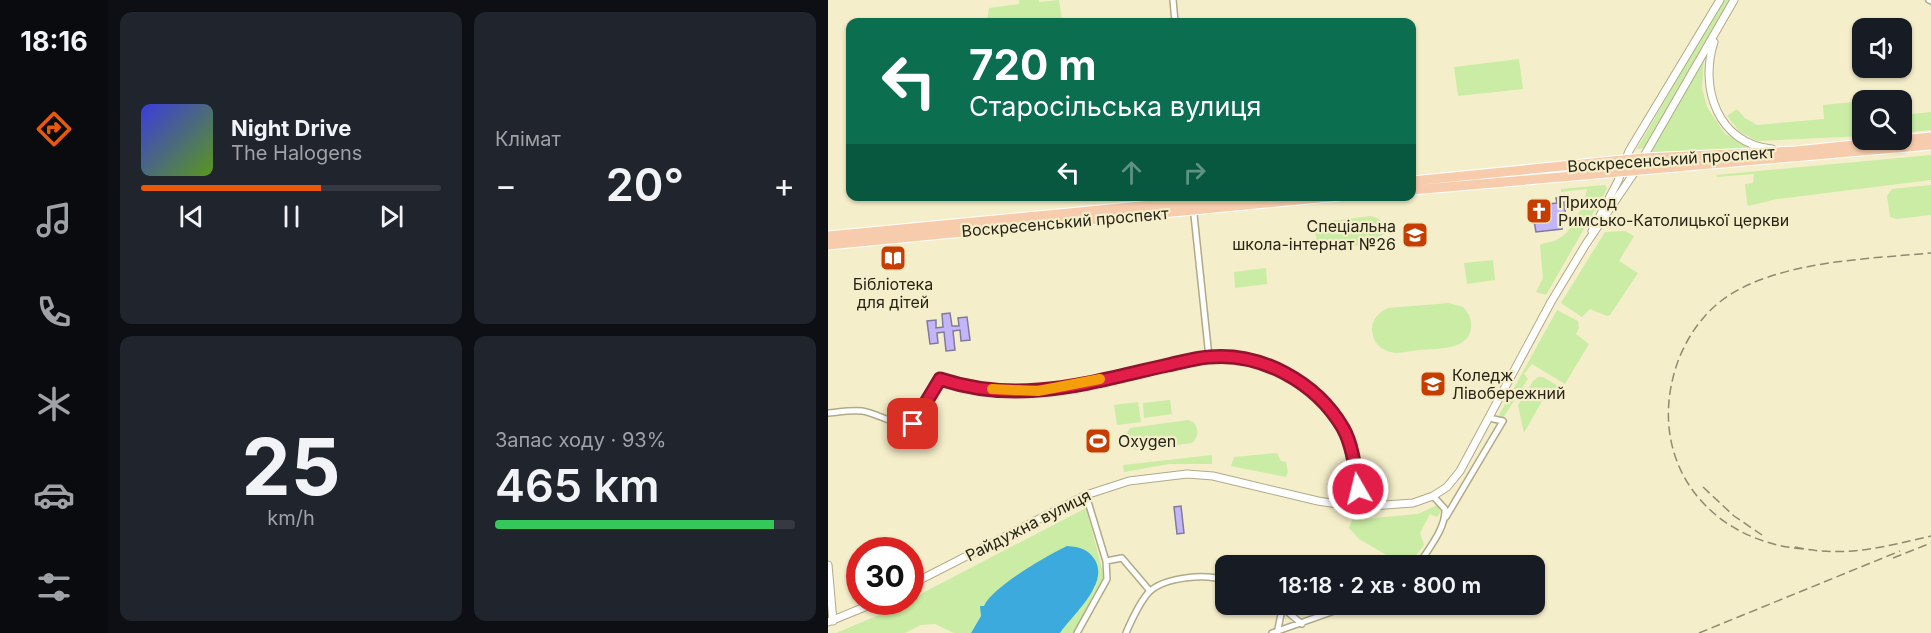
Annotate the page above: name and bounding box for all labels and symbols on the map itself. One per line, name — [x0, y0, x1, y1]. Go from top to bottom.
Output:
street label: Воскресенський проспект — [1567, 142, 1776, 176]
place label: Приход Римсько-Католицької церкви — [1558, 192, 1789, 230]
church icon: Приход Римсько-Католицької церкви — [1524, 196, 1554, 226]
street label: Воскресенський проспект — [961, 203, 1170, 241]
place label: Спеціальна школа-інтернат №26 — [1232, 216, 1396, 254]
school or university icon: Спеціальна школа-інтернат №26 — [1400, 220, 1430, 250]
library icon: Бібліотека для дітей — [878, 243, 908, 273]
place label: Бібліотека для дітей — [853, 274, 933, 312]
place label: Коледж Лівобережний — [1452, 365, 1565, 403]
school or university icon: Коледж Лівобережний — [1418, 369, 1448, 399]
pin — [887, 398, 938, 449]
sports icon: Oxygen — [1083, 426, 1113, 456]
place label: Oxygen — [1118, 431, 1176, 451]
position arrow — [1326, 457, 1390, 521]
street label: Райдужна вулиця — [962, 485, 1094, 565]
speed limit sign: 30 — [846, 537, 924, 615]

